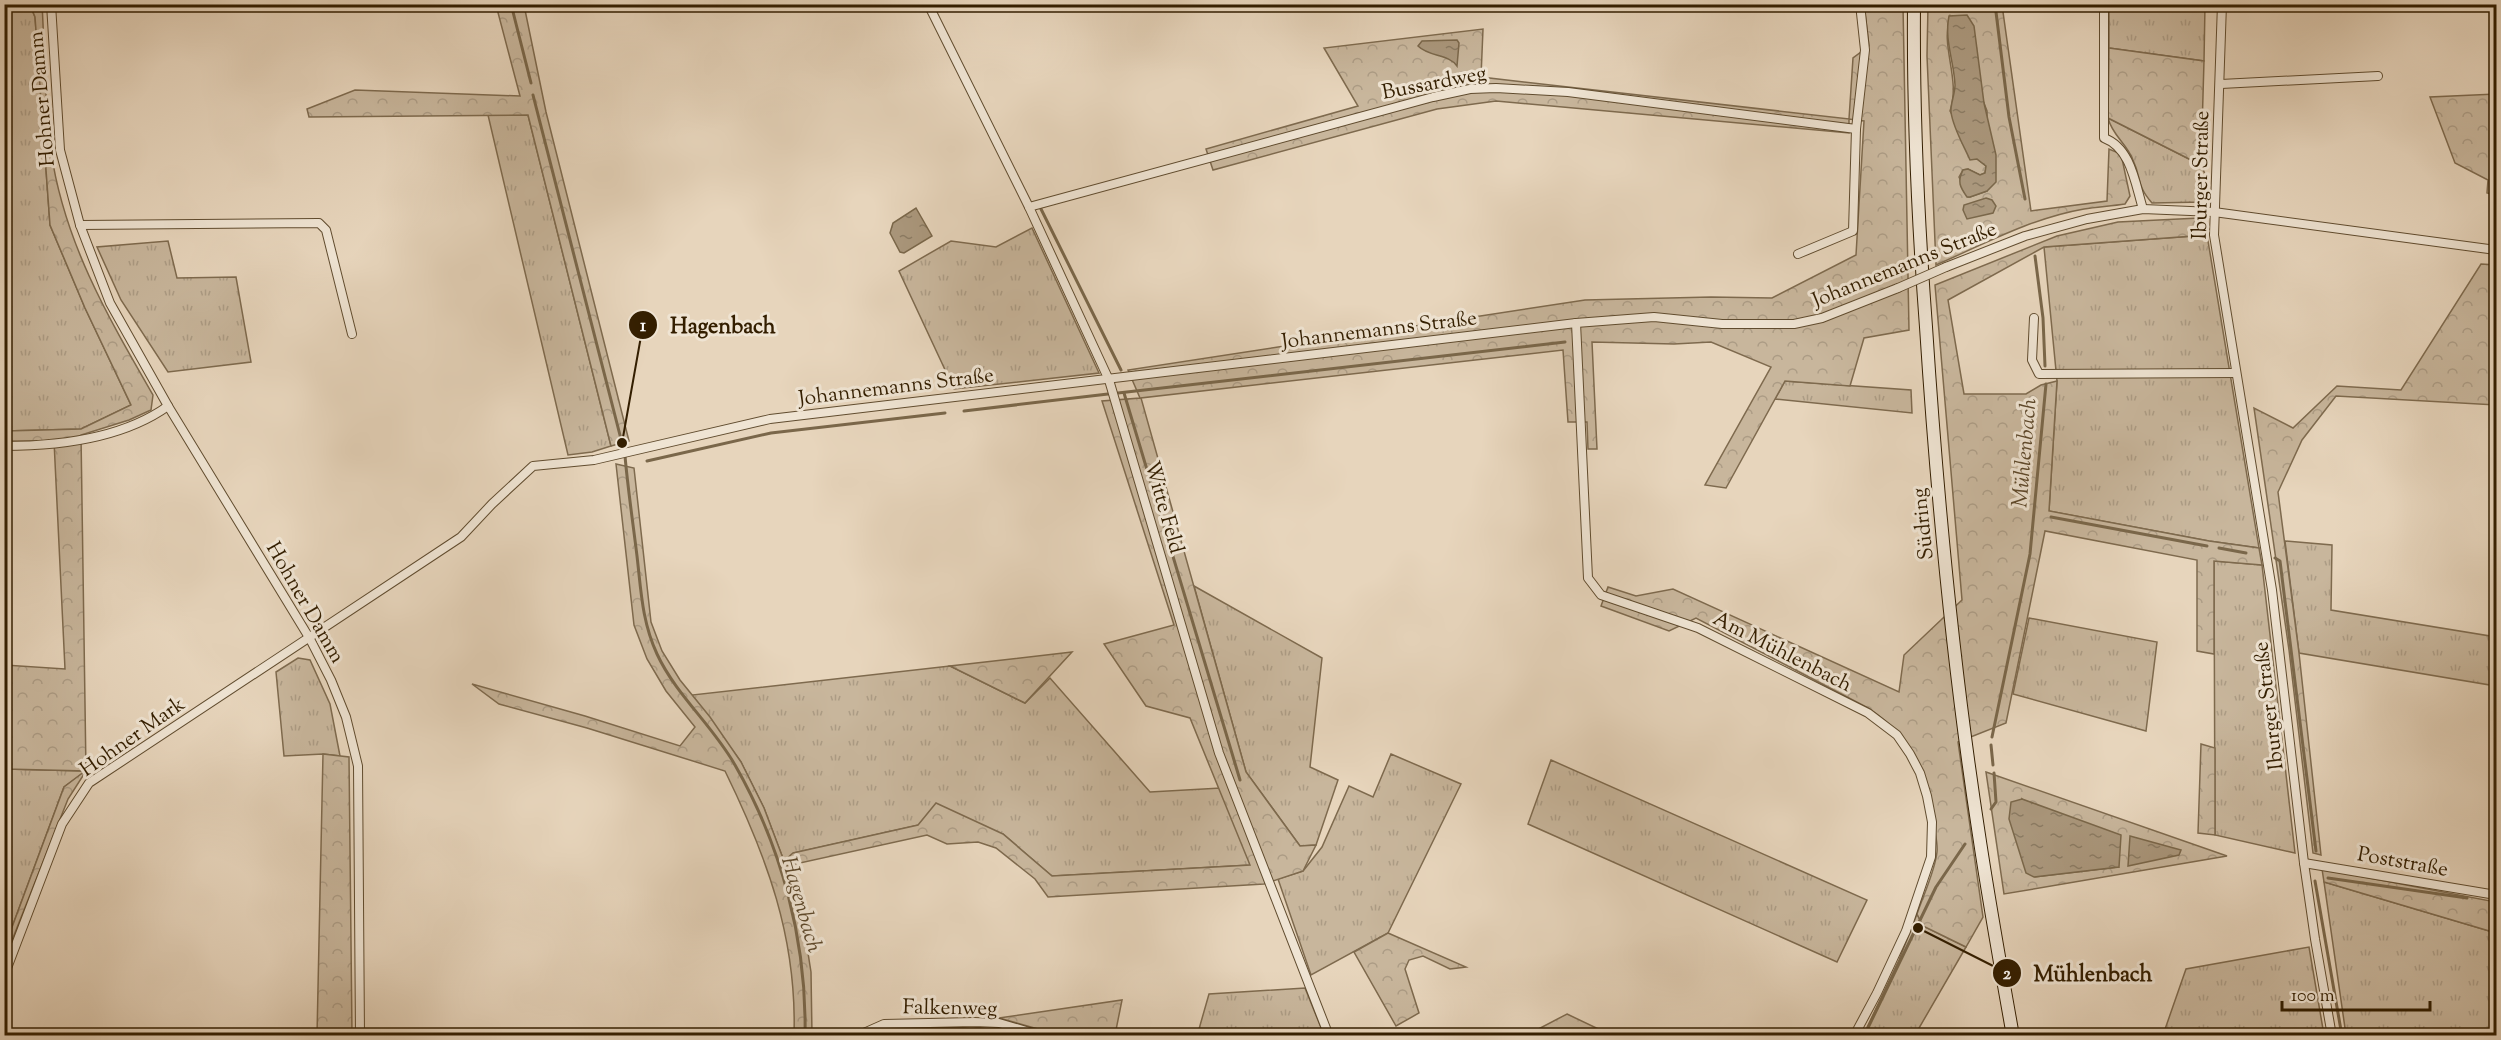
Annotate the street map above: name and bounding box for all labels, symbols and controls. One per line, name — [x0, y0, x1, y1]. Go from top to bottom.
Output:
street label: Hohner Damm — [22, 30, 64, 168]
street label: Bussardweg — [1380, 59, 1489, 109]
street label: Iburger Straße — [2186, 110, 2218, 240]
street label: Johannemanns Straße — [1807, 215, 2002, 317]
street label: Johannemanns Straße — [1279, 304, 1479, 358]
callout: Hagenbach — [628, 305, 788, 345]
text: Hagenbach — [670, 312, 776, 344]
text: 1 — [640, 314, 647, 340]
street label: Johannemanns Straße — [796, 361, 996, 415]
water label: Mühlenbach — [2005, 397, 2047, 509]
street label: Witte Feld — [1136, 458, 1191, 558]
street label: Südring — [1905, 486, 1943, 561]
street label: Hohner Damm — [257, 537, 351, 669]
street label: Am Mühlenbach — [1707, 605, 1857, 701]
street label: Iburger Straße — [2247, 640, 2293, 772]
street label: Hohner Mark — [74, 690, 192, 785]
street label: Poststraße — [2355, 840, 2450, 886]
water label: Hagenbach — [771, 853, 829, 957]
callout: Mühlenbach — [1992, 953, 2165, 993]
text: Mühlenbach — [2033, 960, 2153, 992]
text: 2 — [2003, 962, 2012, 988]
scale bar — [2282, 974, 2430, 1012]
text: 100 m — [2291, 984, 2335, 1010]
street label: Falkenweg — [902, 993, 998, 1025]

